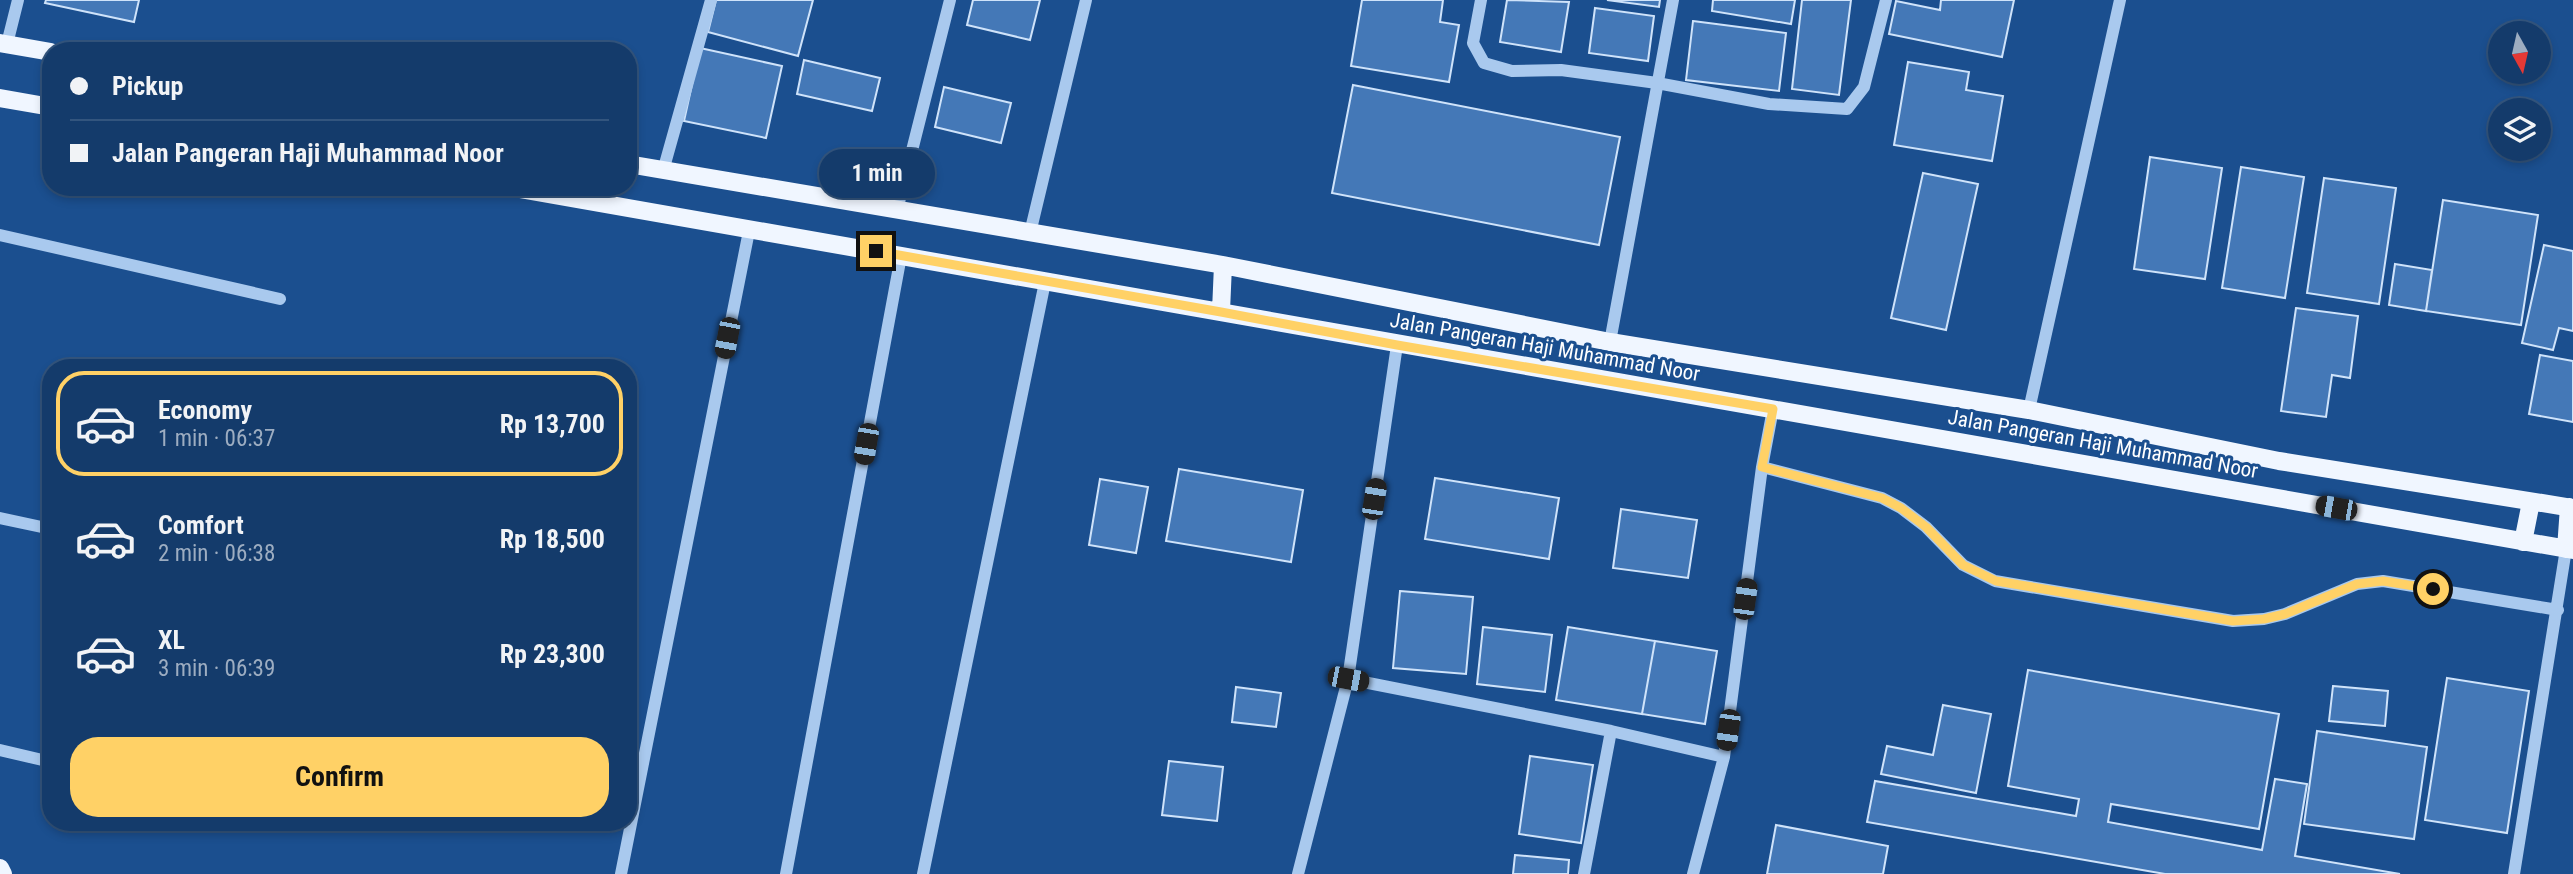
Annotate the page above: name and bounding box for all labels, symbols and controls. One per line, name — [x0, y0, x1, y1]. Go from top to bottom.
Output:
north arrow — [2488, 21, 2552, 84]
map controls — [2488, 21, 2551, 161]
text: Pickup — [112, 71, 183, 101]
button: layers — [2488, 98, 2551, 161]
text: Jalan Pangeran Haji Muhammad Noor — [112, 138, 504, 168]
callout: 1 min — [818, 149, 934, 198]
text: 1 min — [851, 160, 903, 187]
route end — [860, 235, 892, 267]
street label: Jalan Pangeran Haji Muhammad Noor — [1388, 308, 1702, 386]
car — [713, 315, 742, 361]
icon: car — [74, 392, 137, 455]
text: Economy — [158, 395, 252, 425]
street label: Jalan Pangeran Haji Muhammad Noor — [1946, 405, 2260, 483]
text: Rp 13,700 — [500, 409, 605, 439]
car — [853, 421, 880, 467]
text: 1 min · 06:37 — [158, 425, 275, 452]
car — [1361, 477, 1388, 521]
car — [2314, 494, 2359, 522]
icon: car — [74, 507, 137, 570]
text: Comfort — [158, 510, 244, 540]
text: Rp 18,500 — [500, 524, 605, 554]
text: 2 min · 06:38 — [158, 540, 275, 567]
route start — [2417, 573, 2449, 605]
car — [1732, 577, 1759, 621]
icon: car — [74, 622, 137, 685]
text: XL — [158, 625, 185, 655]
text: Rp 23,300 — [500, 639, 605, 669]
text: 3 min · 06:39 — [158, 655, 275, 682]
car — [1326, 665, 1371, 693]
car — [1715, 708, 1742, 752]
button: Confirm — [70, 737, 609, 817]

